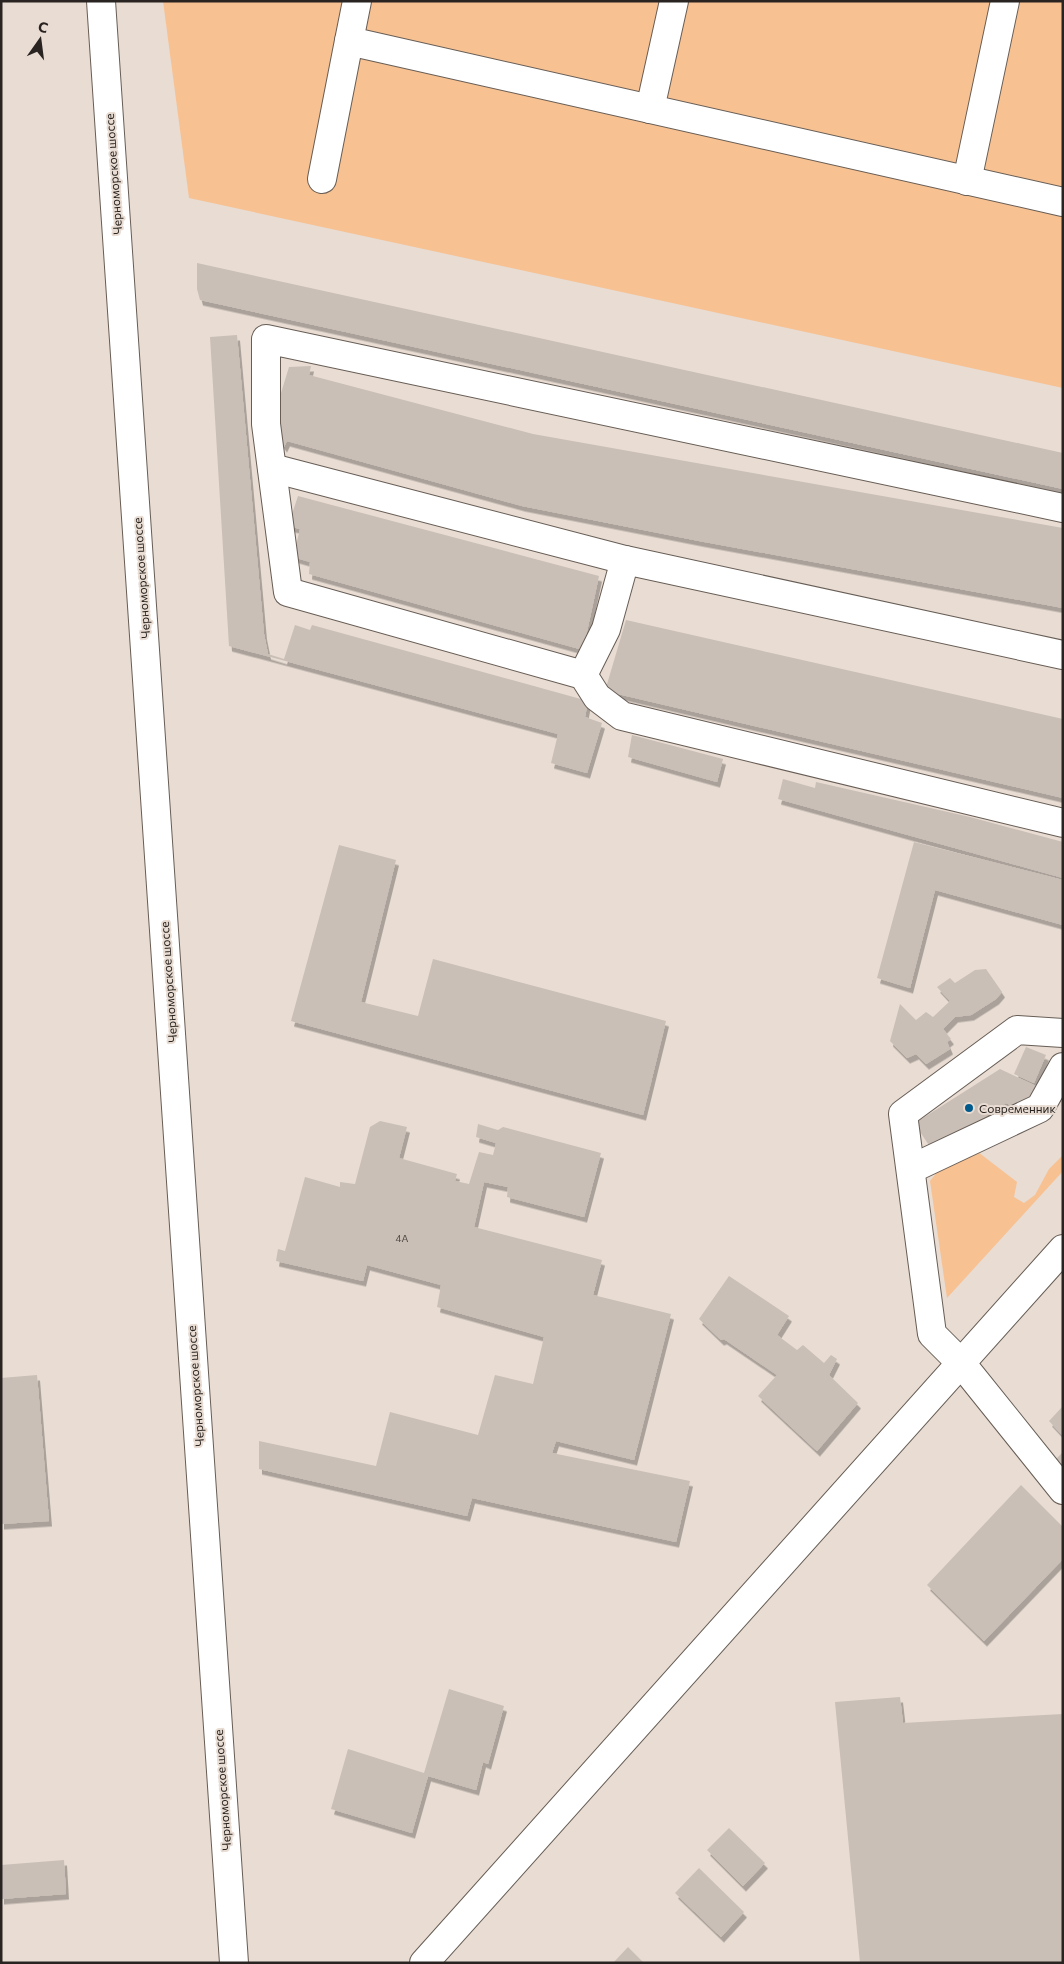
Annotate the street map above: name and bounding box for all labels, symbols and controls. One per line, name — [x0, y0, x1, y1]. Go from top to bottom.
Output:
north arrow — [15, 15, 65, 65]
text: С — [37, 17, 50, 36]
street label: Черноморское шоссе — [102, 113, 124, 235]
street label: Черноморское шоссе — [130, 517, 152, 639]
street label: Черноморское шоссе — [157, 921, 179, 1043]
place label: Современник — [979, 1101, 1056, 1115]
marker: Современник — [963, 1102, 975, 1114]
house number: 4А — [396, 1232, 409, 1244]
street label: Черноморское шоссе — [184, 1325, 206, 1447]
street label: Черноморское шоссе — [211, 1729, 233, 1851]

